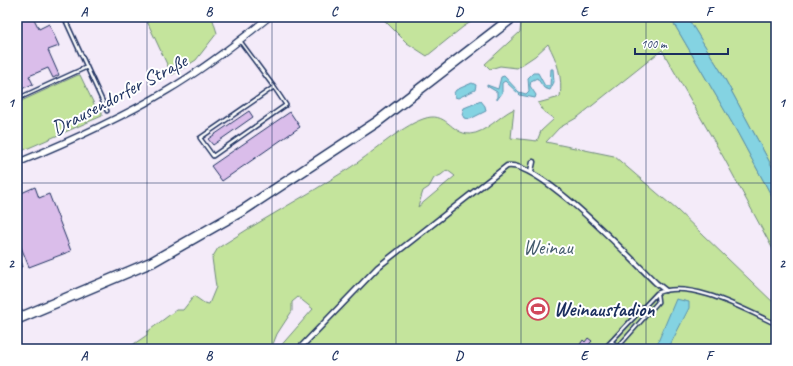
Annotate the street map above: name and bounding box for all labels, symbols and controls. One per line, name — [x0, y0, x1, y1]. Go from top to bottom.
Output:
text: A — [81, 4, 89, 20]
text: B — [206, 4, 214, 20]
text: C — [331, 4, 339, 20]
text: D — [455, 4, 464, 20]
text: E — [581, 4, 590, 20]
text: F — [706, 4, 715, 20]
scale bar — [635, 30, 728, 56]
text: 100 m — [641, 36, 668, 52]
street label: Drausendorfer Straße — [47, 47, 193, 141]
text: 1 — [8, 95, 16, 111]
text: 1 — [779, 95, 787, 111]
park label: Weinau — [523, 235, 574, 260]
text: 2 — [8, 256, 15, 272]
text: 2 — [779, 256, 786, 272]
sports icon: Weinaustadion — [525, 296, 551, 322]
place label: Weinaustadion — [554, 297, 655, 322]
text: A — [81, 348, 89, 364]
text: B — [206, 348, 214, 364]
text: C — [331, 348, 339, 364]
text: D — [455, 348, 464, 364]
text: E — [581, 348, 590, 364]
text: F — [706, 348, 715, 364]

